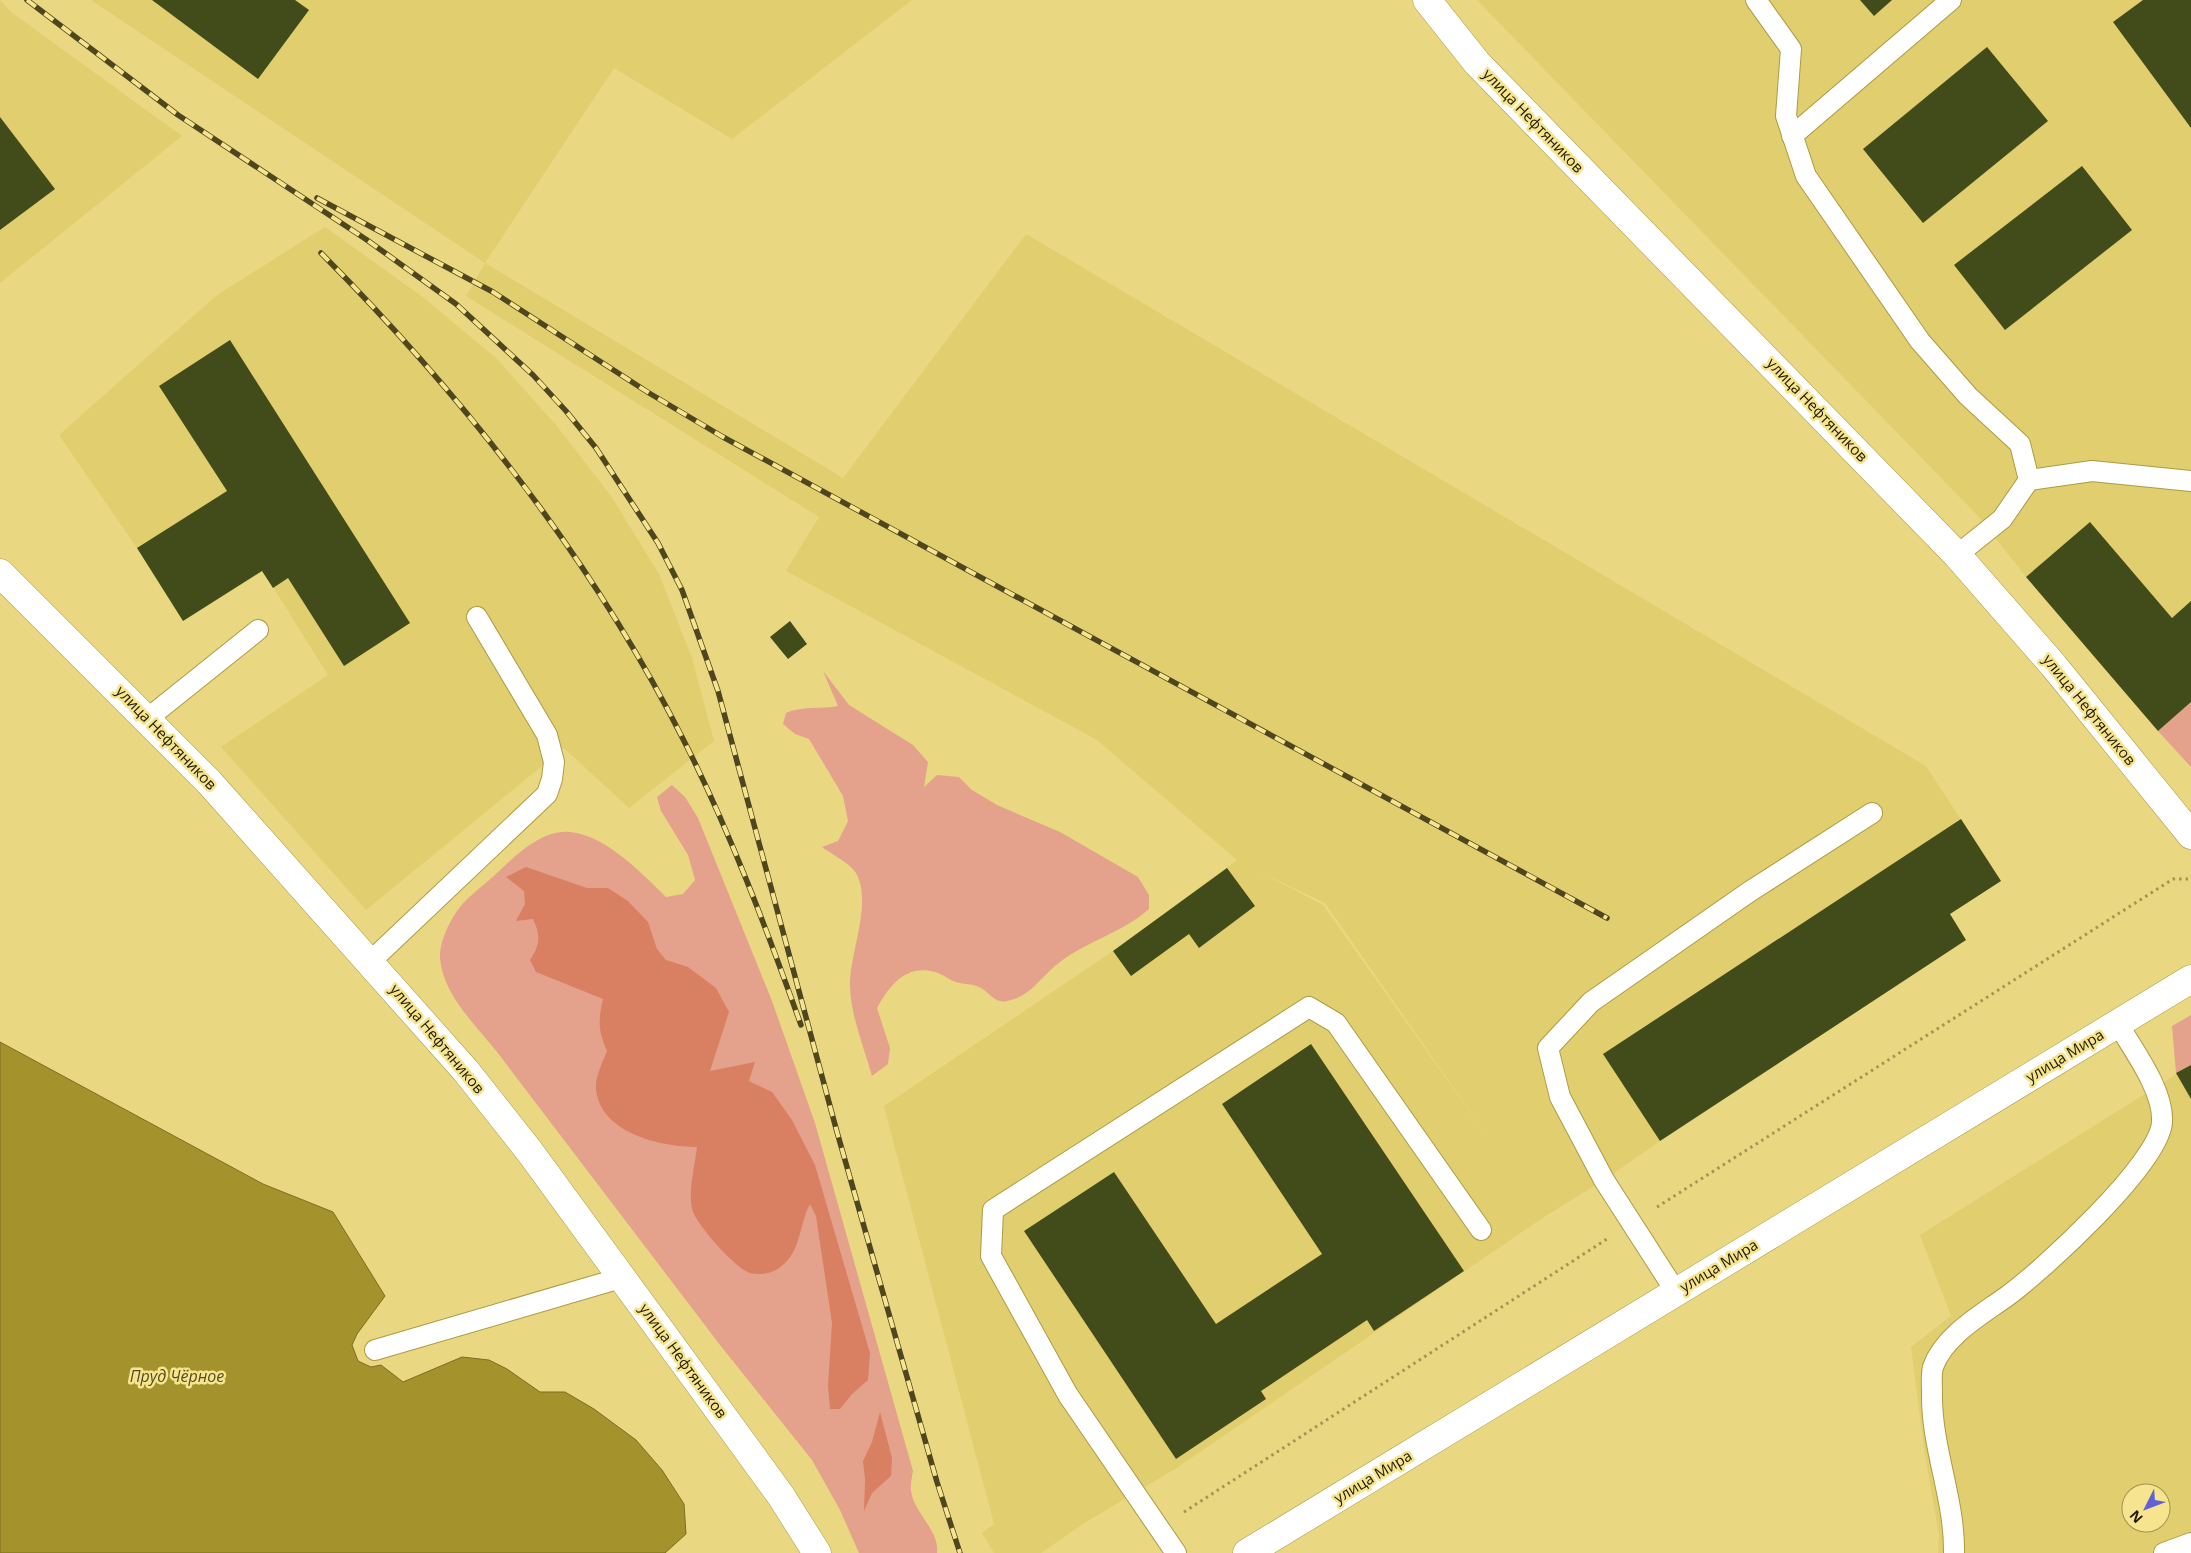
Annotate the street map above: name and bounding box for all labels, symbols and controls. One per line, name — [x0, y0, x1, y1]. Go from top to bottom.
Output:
street label: улица Нефтяников — [1479, 64, 1589, 177]
street label: улица Нефтяников — [1763, 353, 1873, 466]
street label: улица Нефтяников — [2039, 650, 2141, 769]
street label: улица Нефтяников — [112, 681, 222, 794]
street label: улица Нефтяников — [386, 979, 490, 1097]
street label: улица Мира — [2022, 1024, 2107, 1086]
street label: улица Мира — [1676, 1234, 1761, 1296]
street label: улица Нефтяников — [635, 1299, 732, 1422]
water label: Пруд Чёрное — [130, 1365, 224, 1387]
street label: улица Мира — [1330, 1445, 1415, 1507]
north arrow — [2121, 1483, 2171, 1533]
text: N — [2125, 1506, 2147, 1528]

